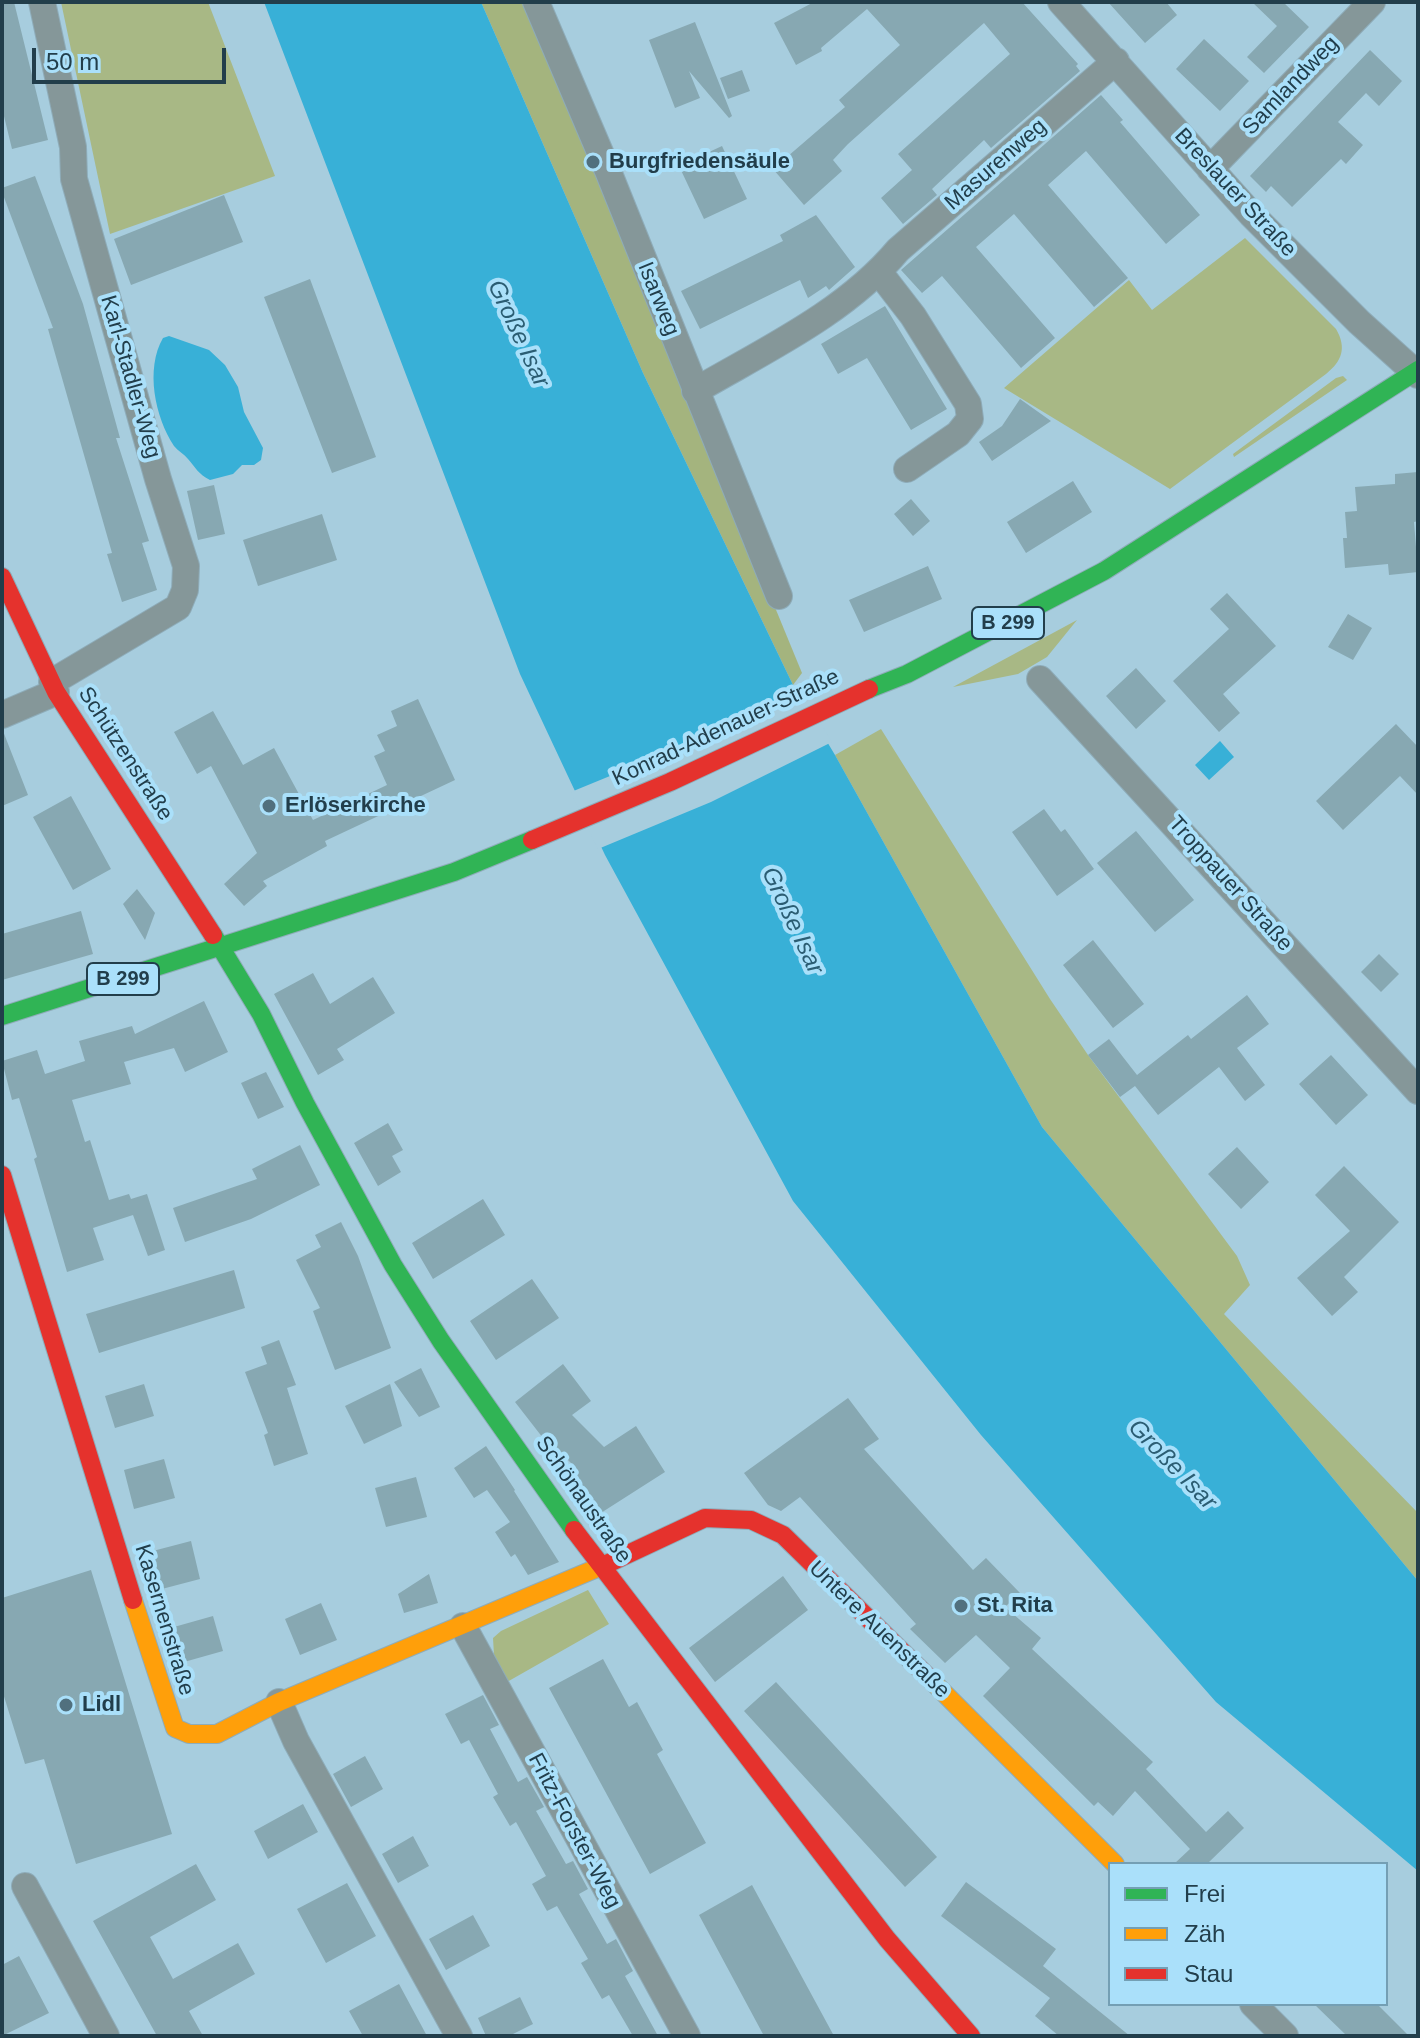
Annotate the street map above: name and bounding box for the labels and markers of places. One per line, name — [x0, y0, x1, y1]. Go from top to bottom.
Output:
place label: Burgfriedensäule — [609, 149, 790, 175]
marker: Burgfriedensäule — [584, 153, 602, 171]
place label: Erlöserkirche — [285, 793, 426, 819]
marker: Erlöserkirche — [260, 797, 278, 815]
place label: St. Rita — [977, 1593, 1053, 1619]
marker: St. Rita — [952, 1597, 970, 1615]
place label: Lidl — [82, 1692, 121, 1718]
marker: Lidl — [57, 1696, 75, 1714]

